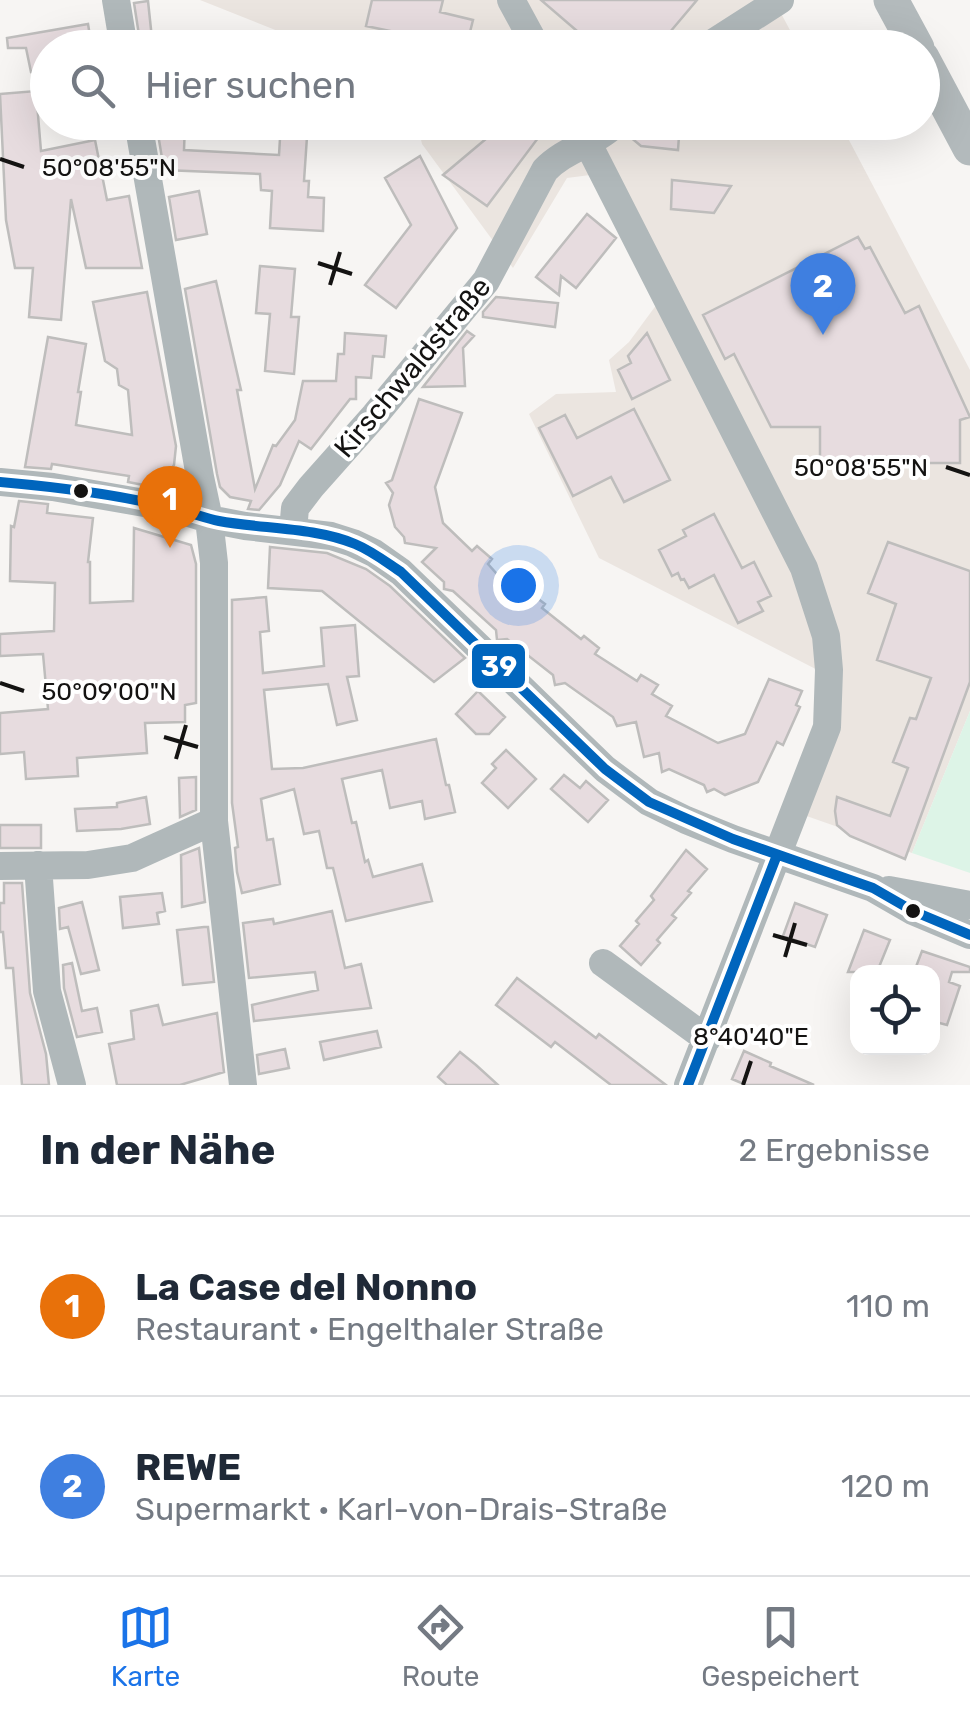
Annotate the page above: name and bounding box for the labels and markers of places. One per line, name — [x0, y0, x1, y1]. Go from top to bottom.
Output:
pin: 2 — [790, 252, 856, 335]
pin: 1 — [138, 466, 202, 548]
unlabelled marker — [71, 481, 91, 501]
unlabelled marker — [903, 901, 923, 921]

